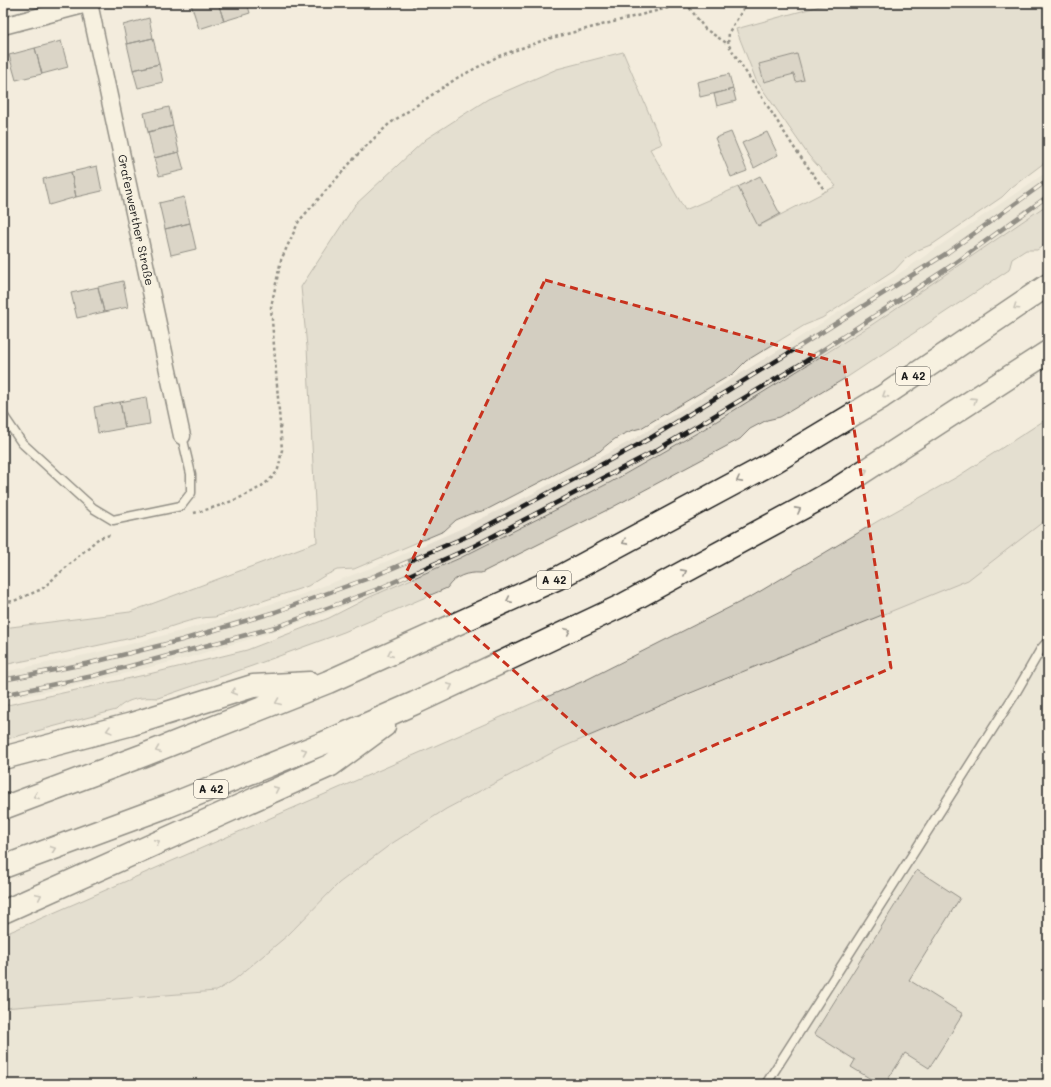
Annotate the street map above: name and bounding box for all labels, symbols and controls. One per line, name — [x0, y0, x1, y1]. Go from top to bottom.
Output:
street label: Grafenwerther Straße — [115, 153, 158, 287]
one-way arrow — [1014, 302, 1021, 309]
road number: A 42 — [896, 367, 930, 385]
one-way arrow — [882, 390, 889, 398]
one-way arrow — [969, 398, 976, 405]
one-way arrow — [860, 469, 867, 476]
one-way arrow — [736, 476, 744, 483]
one-way arrow — [794, 508, 802, 515]
one-way arrow — [622, 537, 629, 545]
one-way arrow — [680, 569, 687, 577]
road number: A 42 — [537, 571, 571, 589]
one-way arrow — [505, 596, 512, 604]
one-way arrow — [564, 628, 571, 636]
one-way arrow — [387, 649, 395, 657]
one-way arrow — [446, 683, 454, 691]
one-way arrow — [230, 687, 237, 696]
one-way arrow — [275, 697, 282, 705]
one-way arrow — [106, 725, 112, 733]
one-way arrow — [154, 745, 162, 753]
one-way arrow — [300, 748, 308, 756]
road number: A 42 — [194, 780, 228, 798]
one-way arrow — [272, 786, 279, 794]
one-way arrow — [32, 791, 39, 799]
one-way arrow — [153, 839, 160, 847]
one-way arrow — [49, 845, 56, 853]
one-way arrow — [34, 893, 42, 901]

